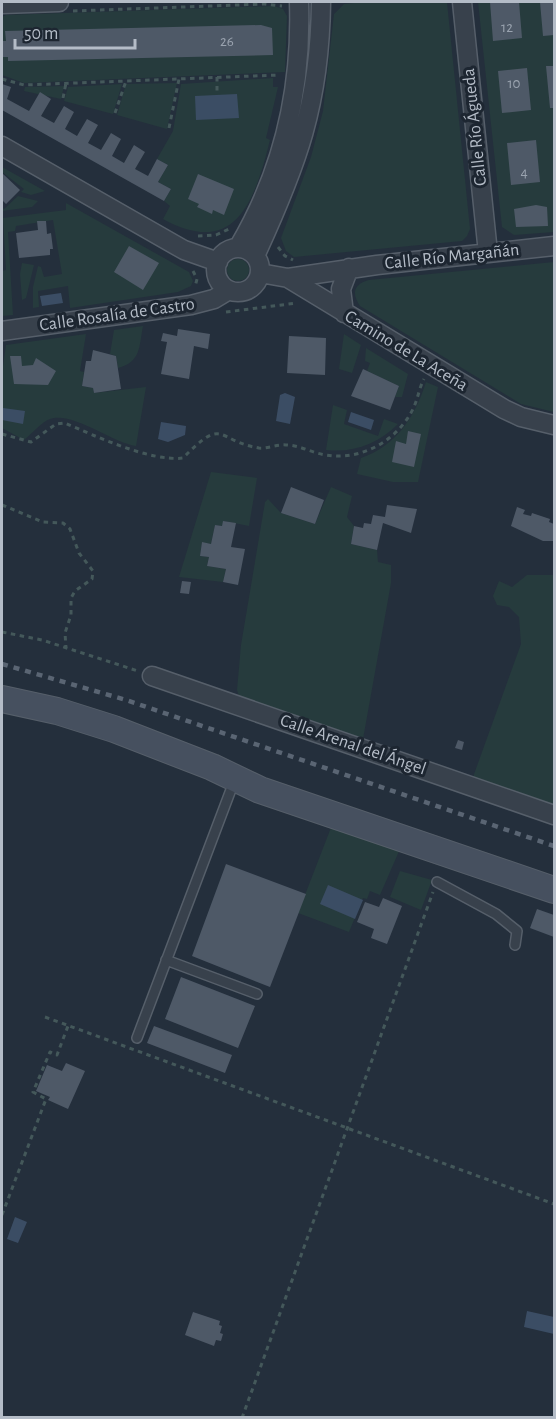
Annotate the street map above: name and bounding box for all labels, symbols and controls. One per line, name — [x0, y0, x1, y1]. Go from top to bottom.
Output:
scale bar — [15, 12, 135, 50]
house number: 12 — [501, 20, 513, 35]
text: 50 m — [24, 25, 58, 43]
house number: 26 — [220, 34, 234, 49]
street label: Calle Río Águeda — [457, 67, 490, 187]
house number: 10 — [507, 76, 521, 91]
house number: 4 — [520, 165, 528, 180]
street label: Calle Río Margañán — [384, 241, 520, 273]
street label: Calle Rosalía de Castro — [38, 295, 196, 335]
street label: Camino de La Aceña — [342, 307, 470, 395]
street label: Calle Arenal del Ángel — [278, 709, 429, 778]

